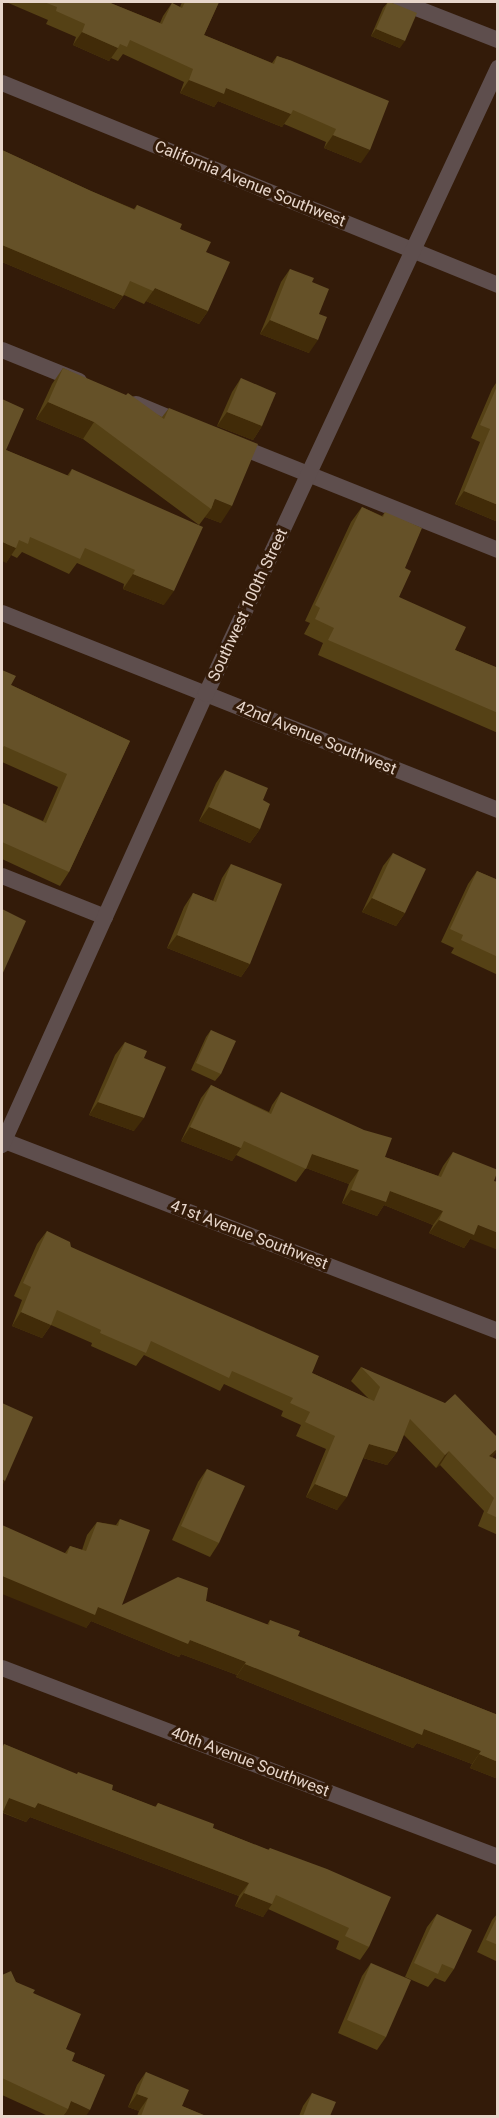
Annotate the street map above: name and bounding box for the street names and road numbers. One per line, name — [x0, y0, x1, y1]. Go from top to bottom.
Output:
street label: California Avenue Southwest — [152, 137, 348, 231]
street label: Southwest 100th Street — [204, 525, 292, 685]
street label: 42nd Avenue Southwest — [233, 697, 399, 779]
street label: 41st Avenue Southwest — [167, 1196, 331, 1274]
street label: 40th Avenue Southwest — [168, 1723, 332, 1801]

